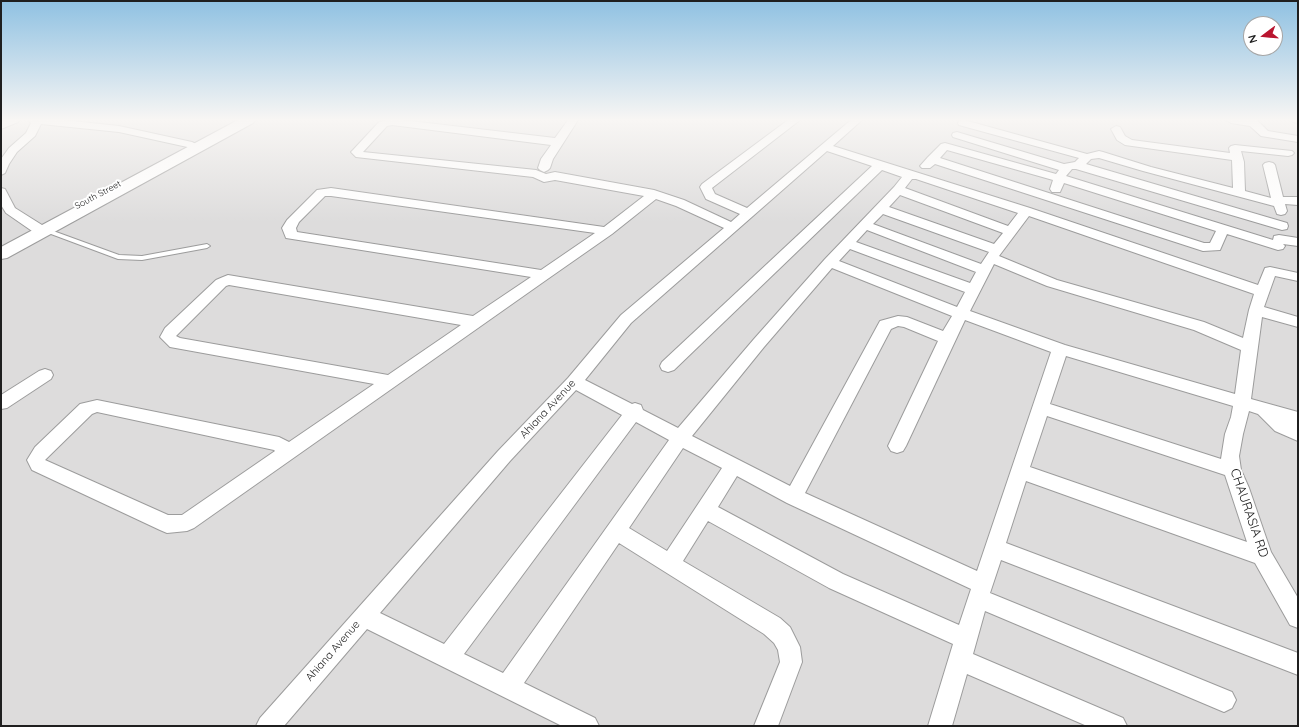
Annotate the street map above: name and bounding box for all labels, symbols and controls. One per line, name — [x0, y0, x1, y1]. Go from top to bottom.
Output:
north arrow — [1243, 16, 1283, 56]
text: N — [1245, 33, 1260, 45]
street label: South Street — [73, 178, 123, 212]
street label: Ahiana Avenue — [517, 377, 579, 441]
street label: CHAURASIA RD — [1226, 466, 1272, 560]
street label: Ahiana Avenue — [303, 618, 363, 684]

